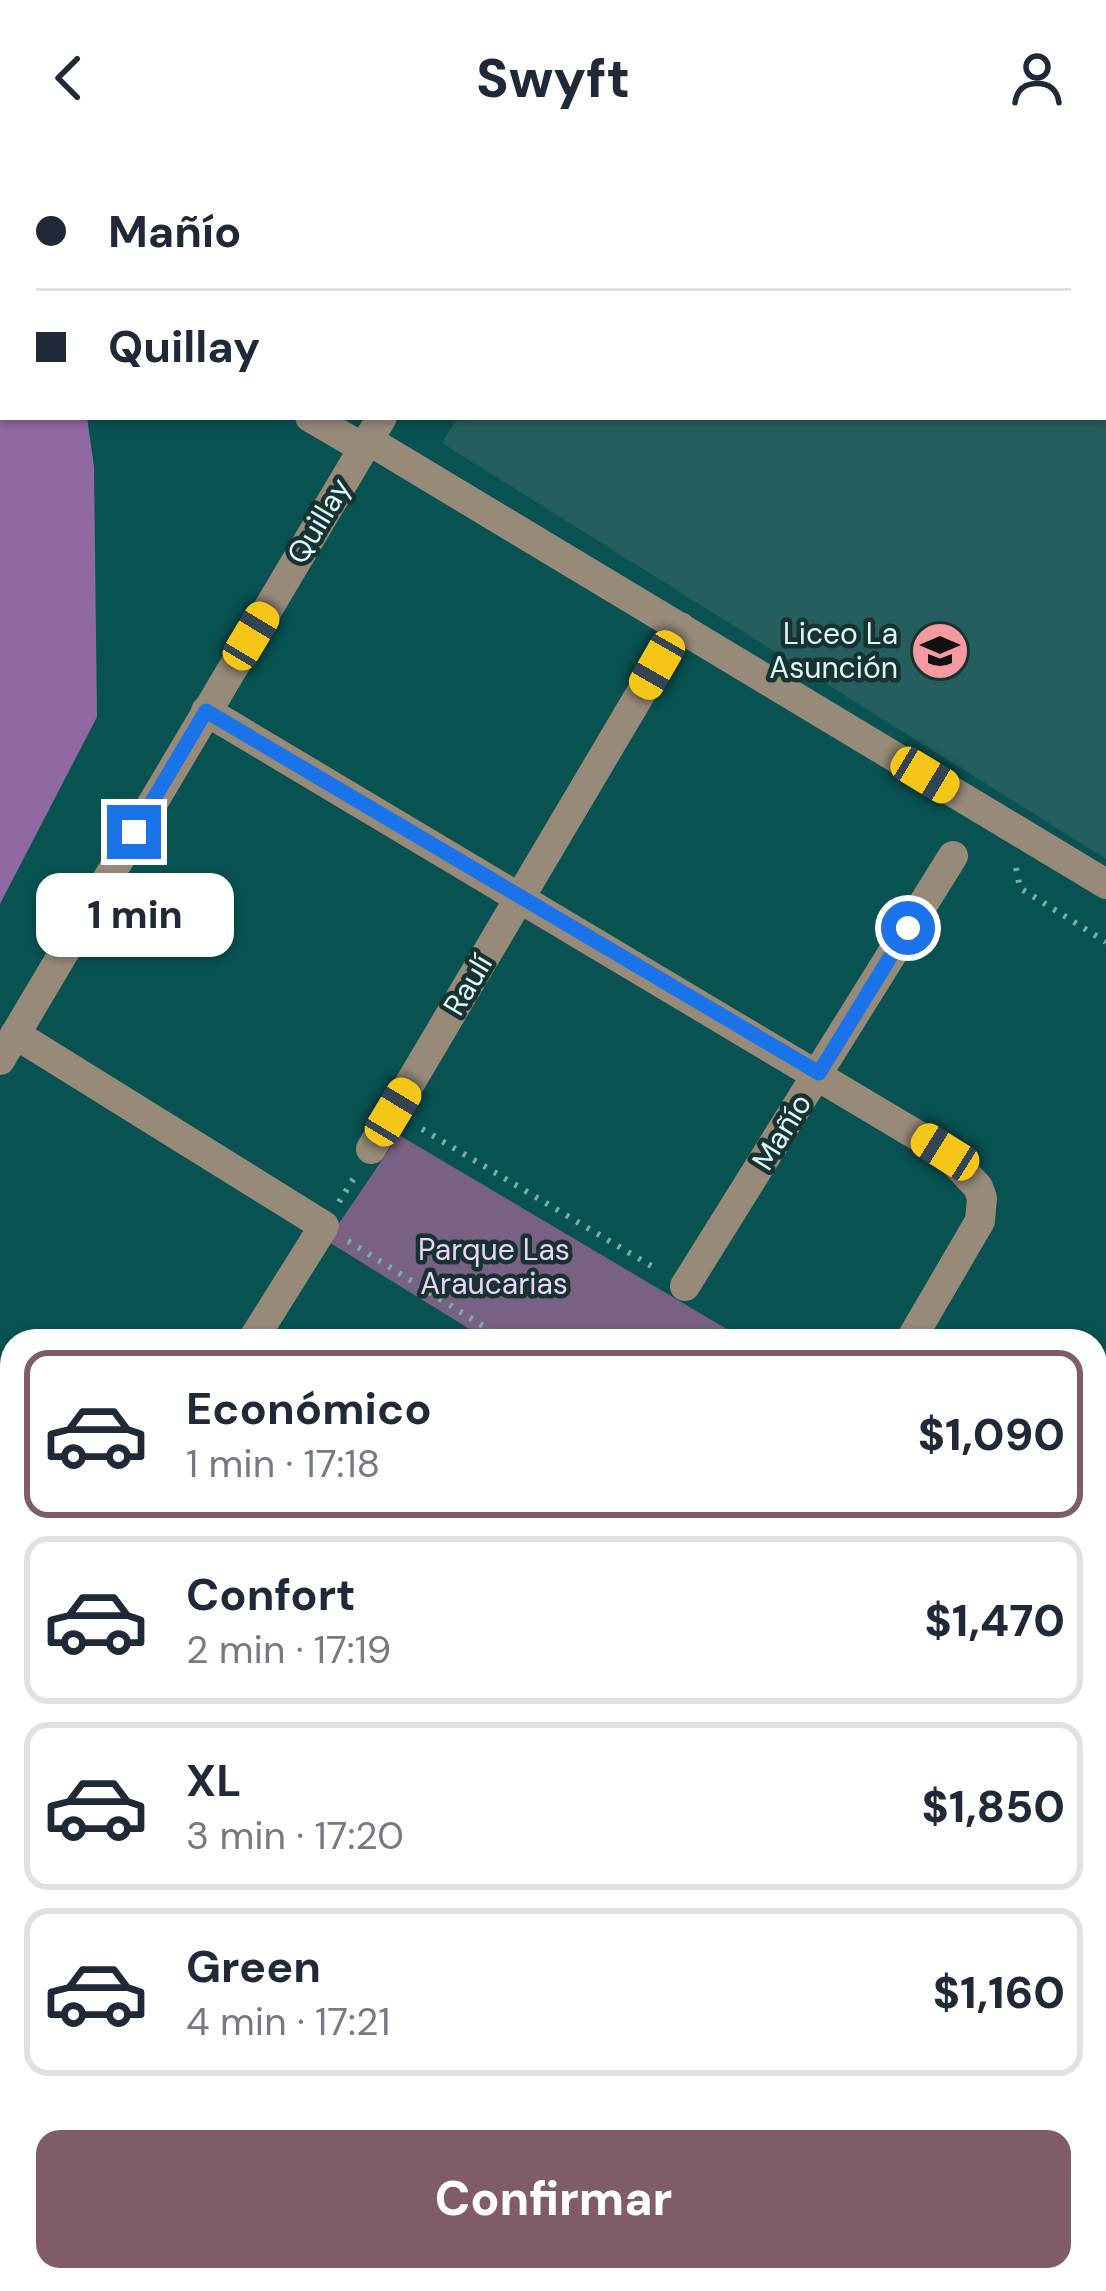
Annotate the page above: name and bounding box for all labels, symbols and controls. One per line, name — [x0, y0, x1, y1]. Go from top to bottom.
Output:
text: Swyft — [476, 43, 630, 114]
icon: back — [36, 45, 102, 111]
icon: person — [1004, 45, 1070, 111]
text: Mañío — [108, 202, 241, 261]
text: Quillay — [108, 317, 260, 376]
street label: Quillay — [278, 470, 360, 571]
car — [217, 596, 285, 676]
place label: Liceo La Asunción — [769, 614, 898, 687]
school or university icon: Liceo La Asunción — [909, 620, 971, 682]
car — [623, 625, 691, 705]
car — [885, 741, 965, 809]
route end — [107, 805, 161, 859]
callout: 1 min — [35, 874, 233, 958]
text: 1 min — [87, 889, 183, 940]
route start — [881, 901, 935, 955]
street label: Raulí — [434, 947, 501, 1022]
car — [359, 1072, 427, 1152]
street label: Mañío — [743, 1086, 820, 1177]
car — [905, 1118, 985, 1186]
park label: Parque Las Araucarias — [418, 1230, 570, 1303]
text: Económico — [186, 1379, 432, 1438]
icon: car — [42, 1380, 150, 1488]
text: $1,090 — [918, 1405, 1065, 1464]
text: 1 min · 17:18 — [186, 1438, 380, 1489]
text: Confort — [186, 1565, 356, 1624]
icon: car — [42, 1566, 150, 1674]
text: $1,470 — [925, 1591, 1065, 1650]
text: 2 min · 17:19 — [186, 1624, 391, 1675]
text: XL — [186, 1751, 241, 1810]
icon: car — [42, 1752, 150, 1860]
text: $1,850 — [921, 1777, 1065, 1836]
text: 3 min · 17:20 — [186, 1810, 404, 1861]
text: Green — [186, 1937, 321, 1996]
icon: car — [42, 1938, 150, 2046]
text: $1,160 — [933, 1963, 1065, 2022]
text: 4 min · 17:21 — [186, 1996, 391, 2047]
button: Confirmar — [36, 2130, 1071, 2268]

